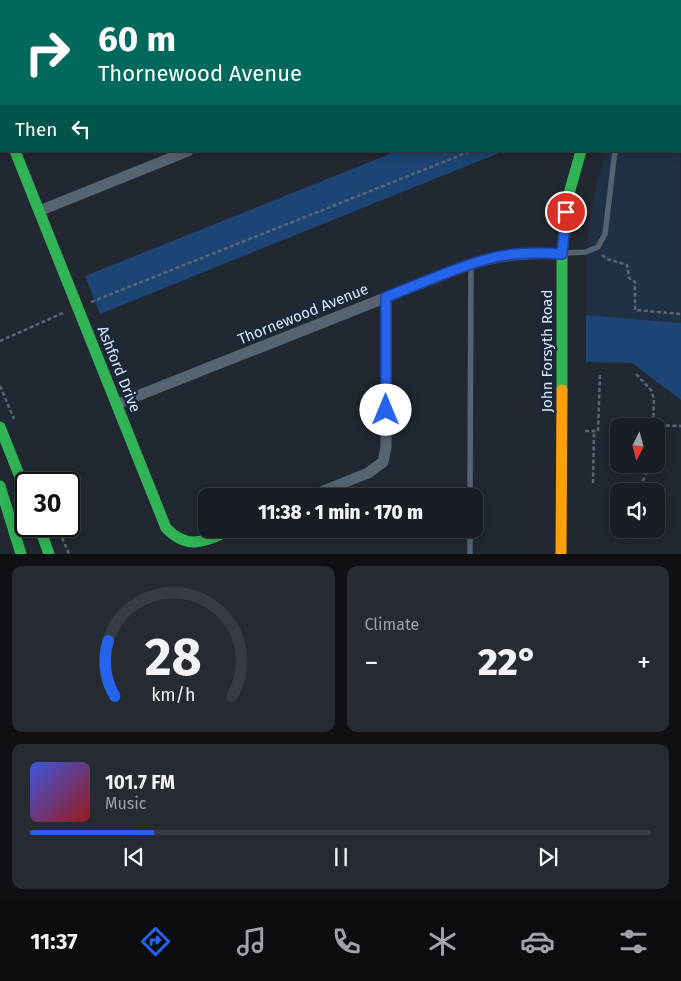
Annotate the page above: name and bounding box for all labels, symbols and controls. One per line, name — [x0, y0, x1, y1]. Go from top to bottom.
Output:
text: 60 m — [98, 18, 176, 60]
icon: right — [15, 20, 80, 85]
text: Thornewood Avenue — [98, 60, 302, 87]
icon: left — [67, 115, 95, 143]
text: Then — [15, 118, 57, 141]
pin — [545, 191, 587, 233]
icon: arrive — [552, 198, 580, 226]
street label: Thornewood Avenue — [235, 280, 371, 348]
street label: John Forsyth Road — [538, 290, 556, 412]
street label: Ashford Drive — [94, 323, 144, 415]
position arrow — [359, 383, 411, 435]
north arrow — [610, 418, 665, 472]
map controls — [610, 418, 665, 538]
speed limit sign: 30 — [15, 472, 80, 537]
button: sound — [610, 483, 665, 538]
text: 11:38 · 1 min · 170 m — [258, 501, 423, 524]
text: Climate — [365, 615, 419, 634]
text: 28 — [145, 626, 202, 689]
text: 22° — [478, 639, 538, 685]
text: − — [365, 646, 379, 679]
text: + — [637, 646, 651, 679]
text: km/h — [151, 684, 195, 706]
text: 101.7 FM — [105, 771, 175, 794]
text: Music — [105, 794, 146, 813]
icon: previous — [120, 843, 148, 871]
icon: pause — [327, 843, 355, 871]
icon: next — [534, 843, 562, 871]
icon: directions — [138, 924, 173, 959]
icon: music — [234, 924, 269, 959]
icon: phone — [329, 924, 364, 959]
icon: climate — [425, 924, 460, 959]
icon: car — [520, 924, 555, 959]
icon: filters — [616, 924, 651, 959]
text: 11:37 — [30, 928, 78, 955]

